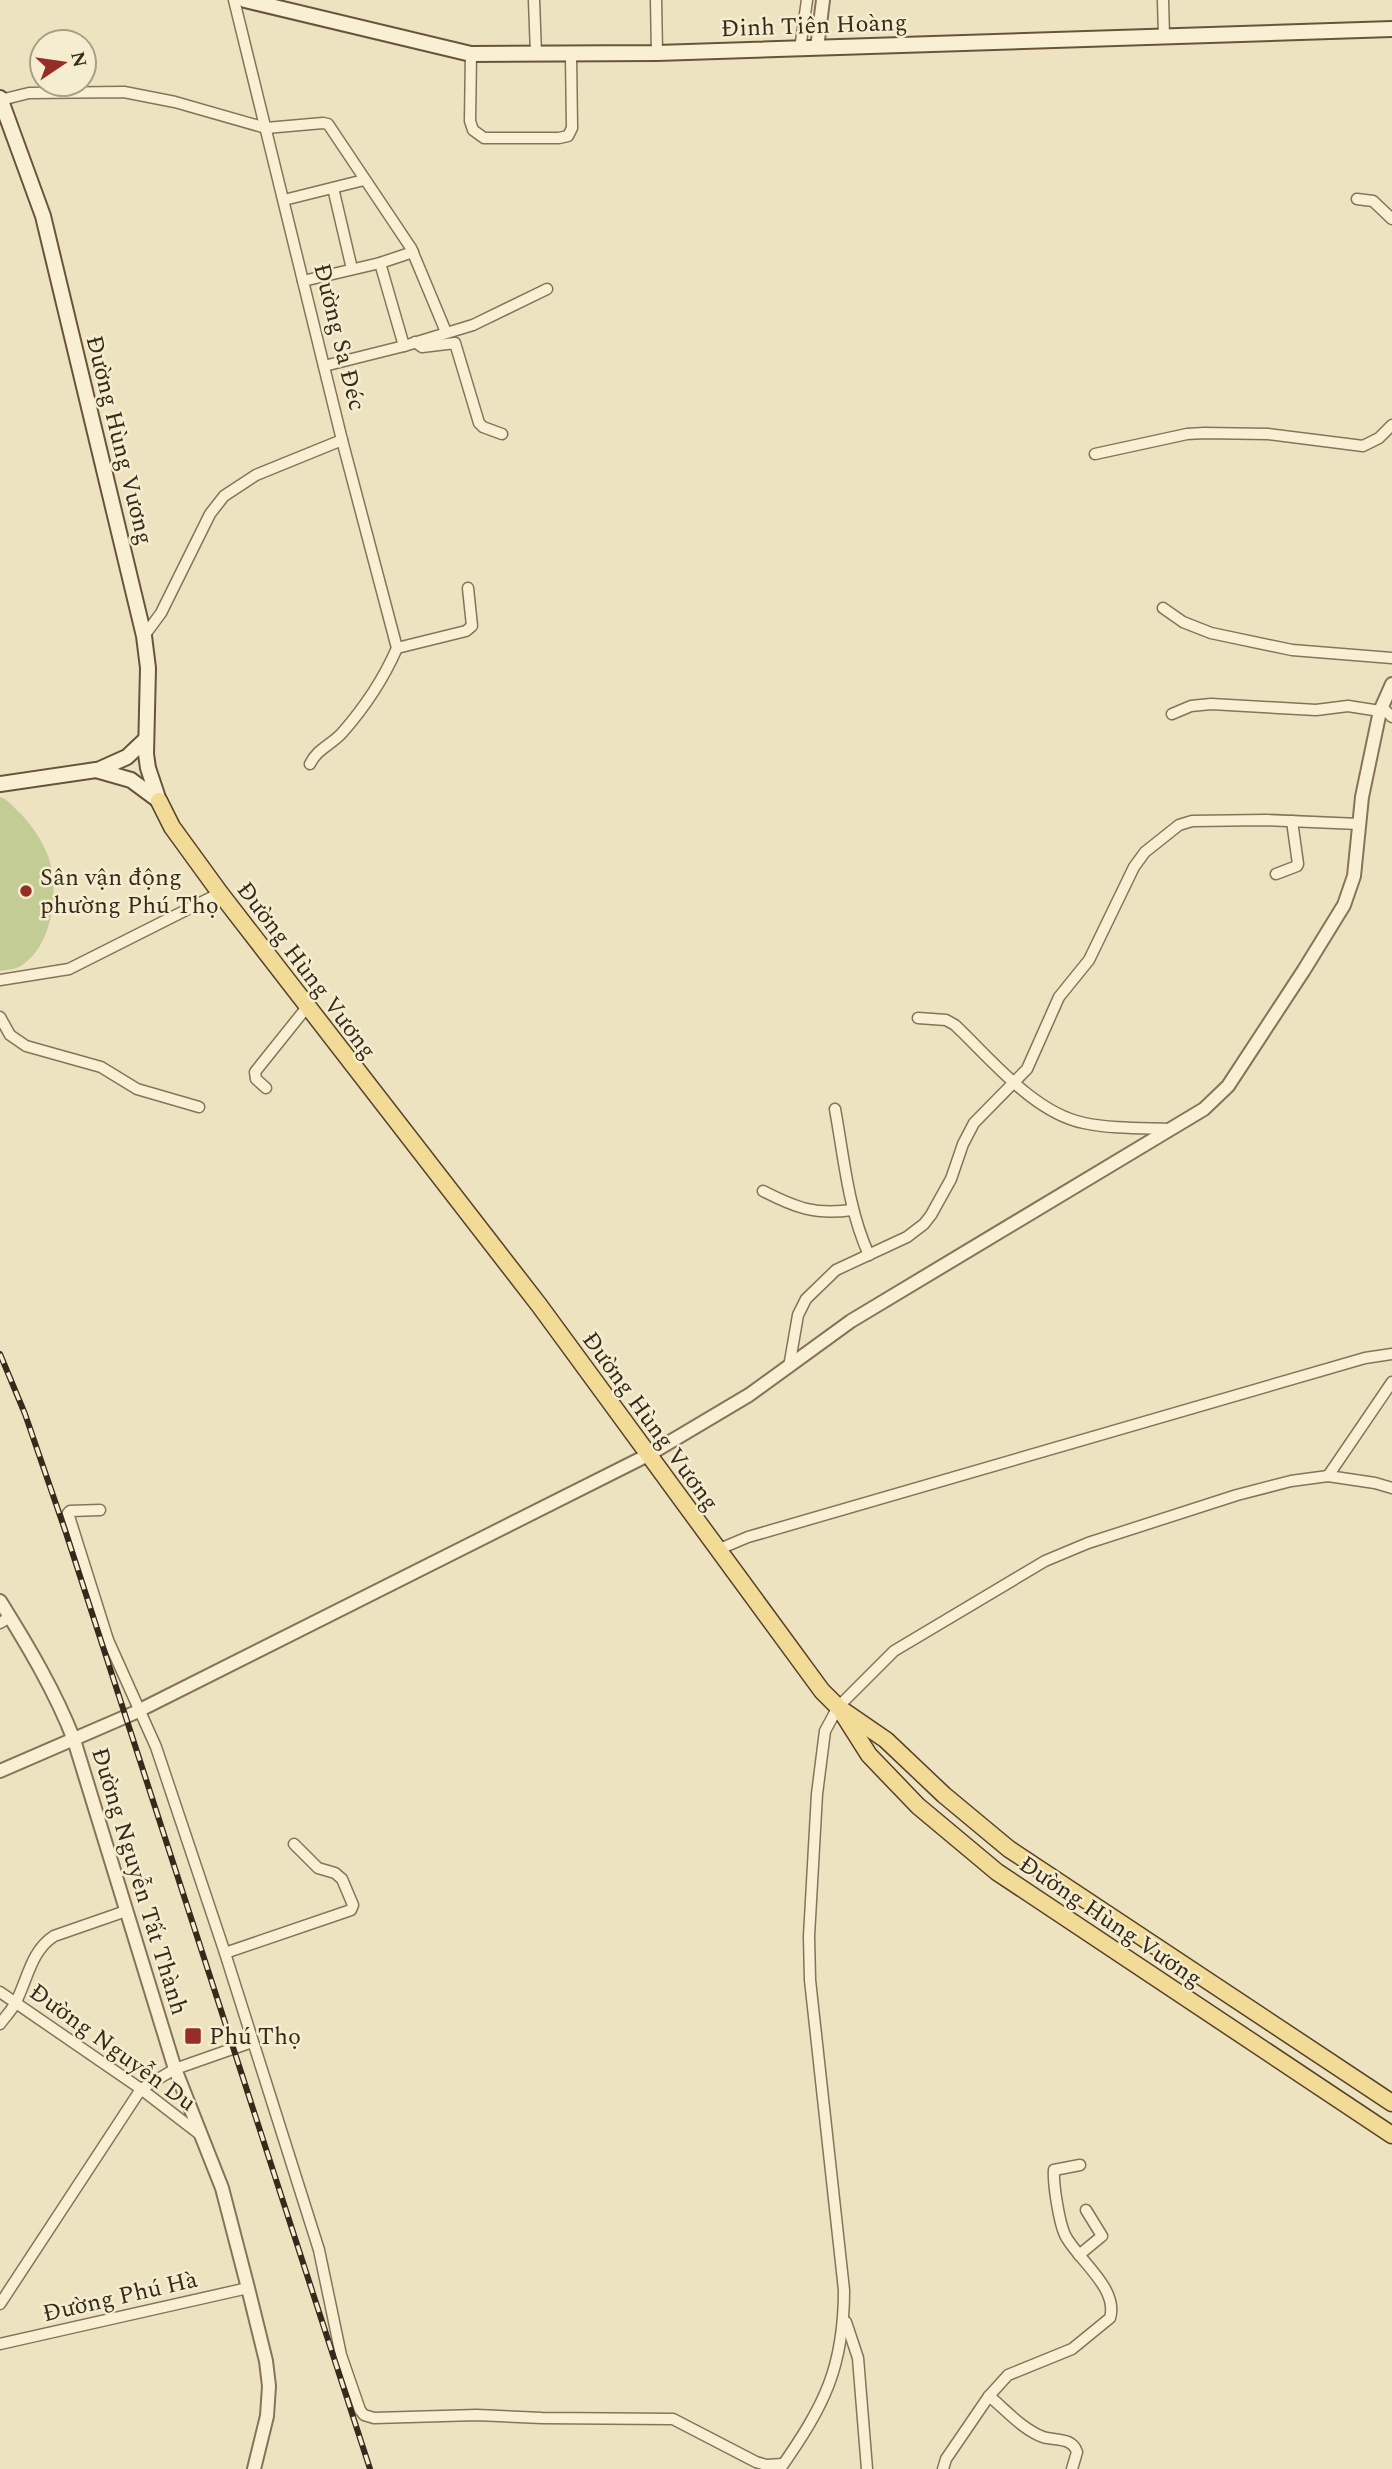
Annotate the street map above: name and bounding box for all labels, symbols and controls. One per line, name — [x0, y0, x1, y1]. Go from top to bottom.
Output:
street label: Đinh Tiên Hoàng — [720, 5, 908, 47]
north arrow — [28, 28, 98, 98]
text: N — [62, 49, 94, 70]
street label: Đường Sa Đéc — [303, 260, 375, 415]
street label: Đường Hùng Vương — [76, 332, 162, 549]
place label: Sân vận động phường Phú Thọ — [40, 860, 219, 924]
street label: Đường Hùng Vương — [227, 874, 385, 1067]
marker: Sân vận động phường Phú Thọ — [18, 883, 34, 899]
street label: Đường Hùng Vương — [573, 1324, 728, 1519]
street label: Đường Nguyễn Tất Thành — [81, 1743, 197, 2019]
street label: Đường Hùng Vương — [1011, 1847, 1209, 1997]
street label: Đường Nguyễn Du — [21, 1975, 203, 2121]
place label: Phú Thọ — [209, 2019, 301, 2055]
marker: Phú Thọ — [183, 2026, 203, 2046]
street label: Đường Phú Hà — [39, 2262, 201, 2332]

